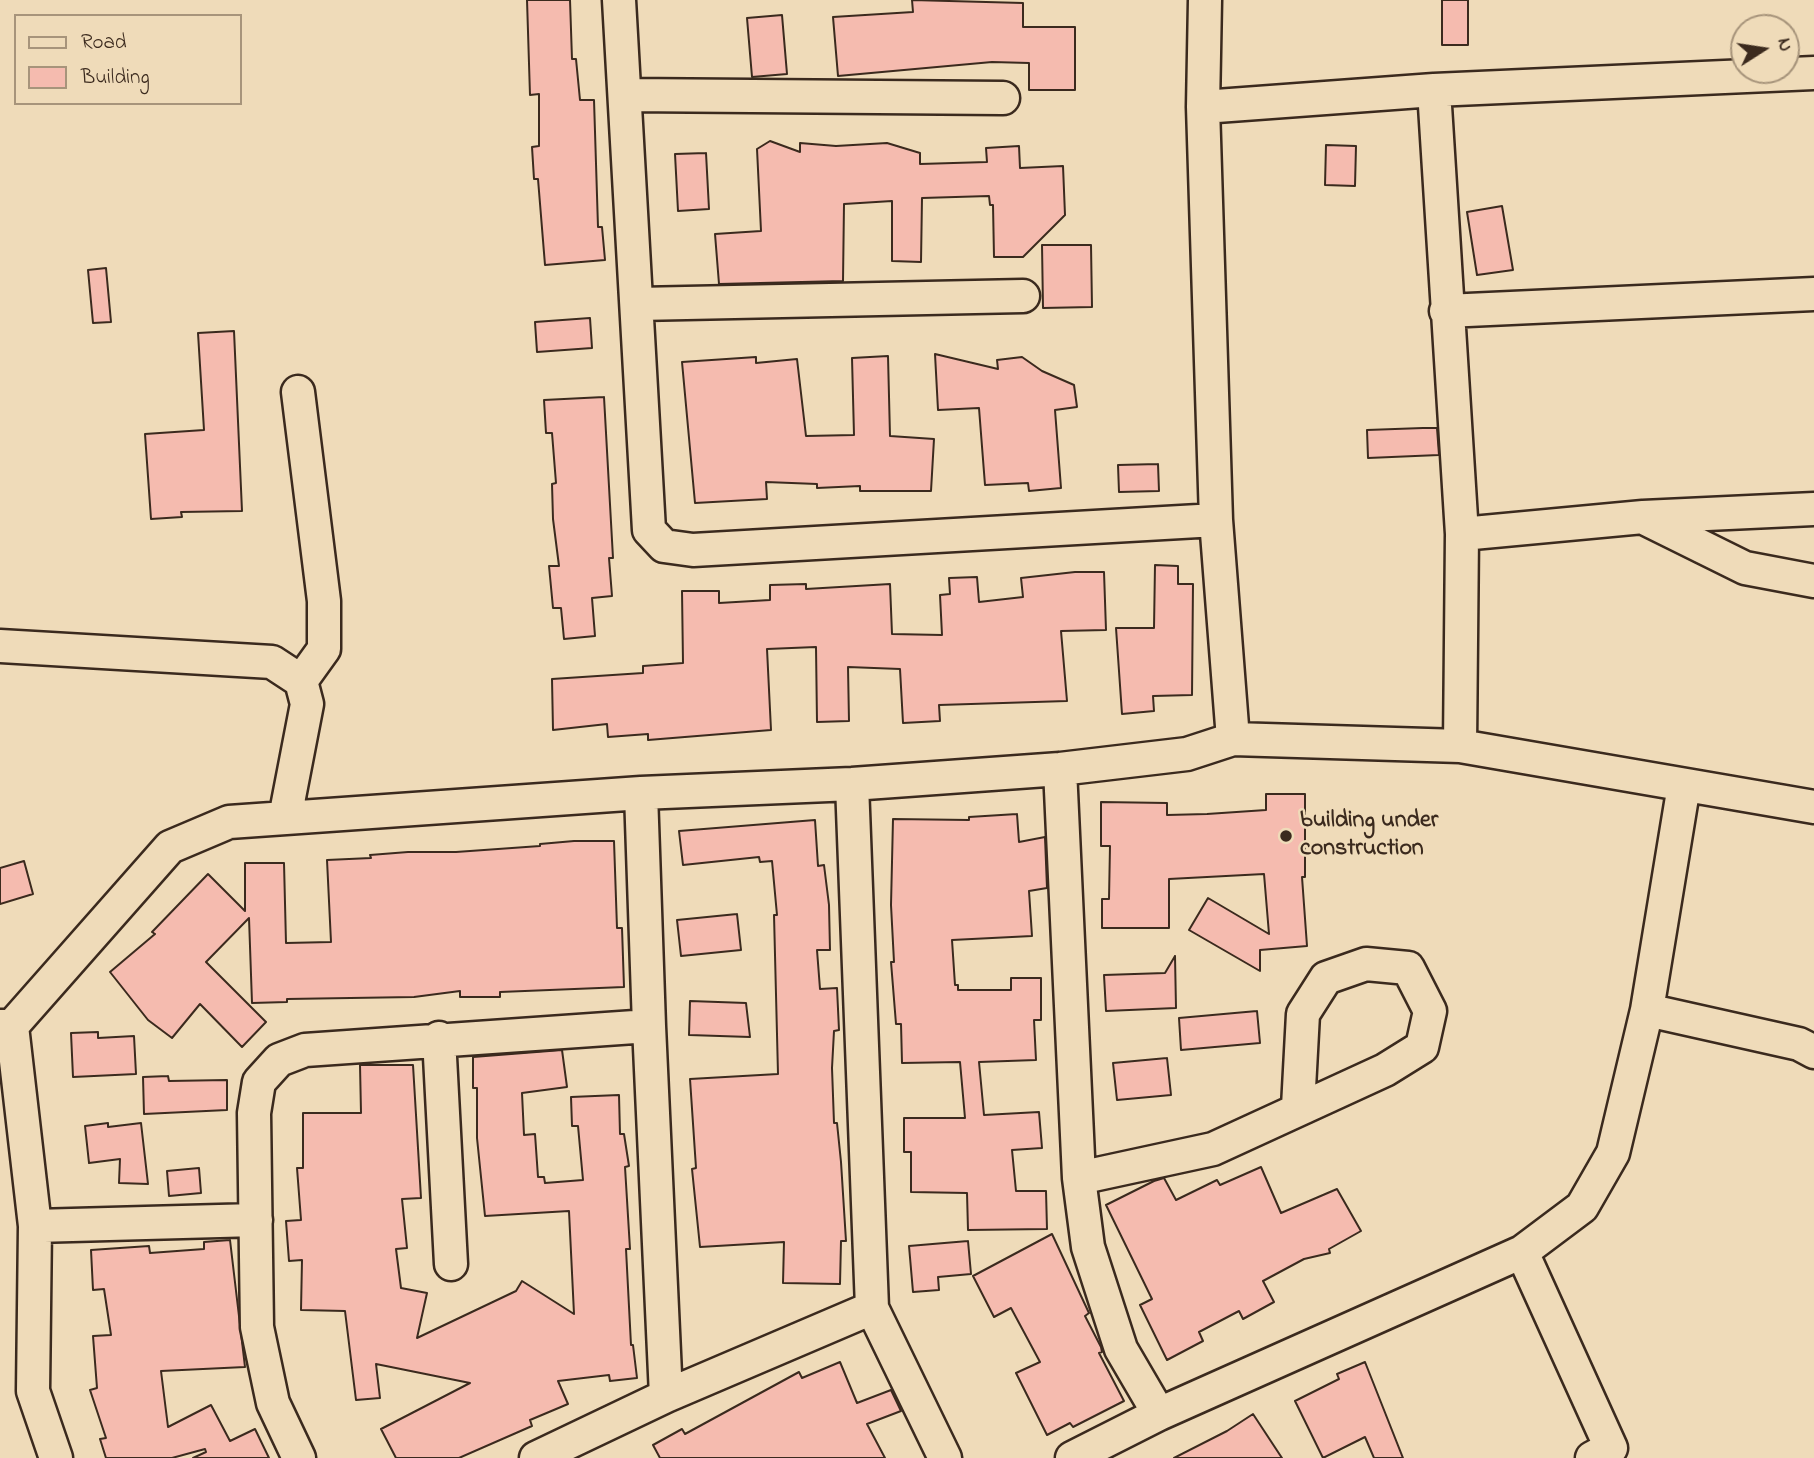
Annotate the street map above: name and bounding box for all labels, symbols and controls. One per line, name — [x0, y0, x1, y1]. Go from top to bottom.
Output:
legend — [14, 14, 242, 105]
north arrow — [1730, 14, 1800, 84]
text: Road — [81, 28, 127, 58]
text: N — [1770, 36, 1799, 54]
text: Building — [81, 63, 150, 93]
place label: building under construction — [1300, 808, 1438, 864]
marker: building under construction — [1278, 828, 1294, 844]

